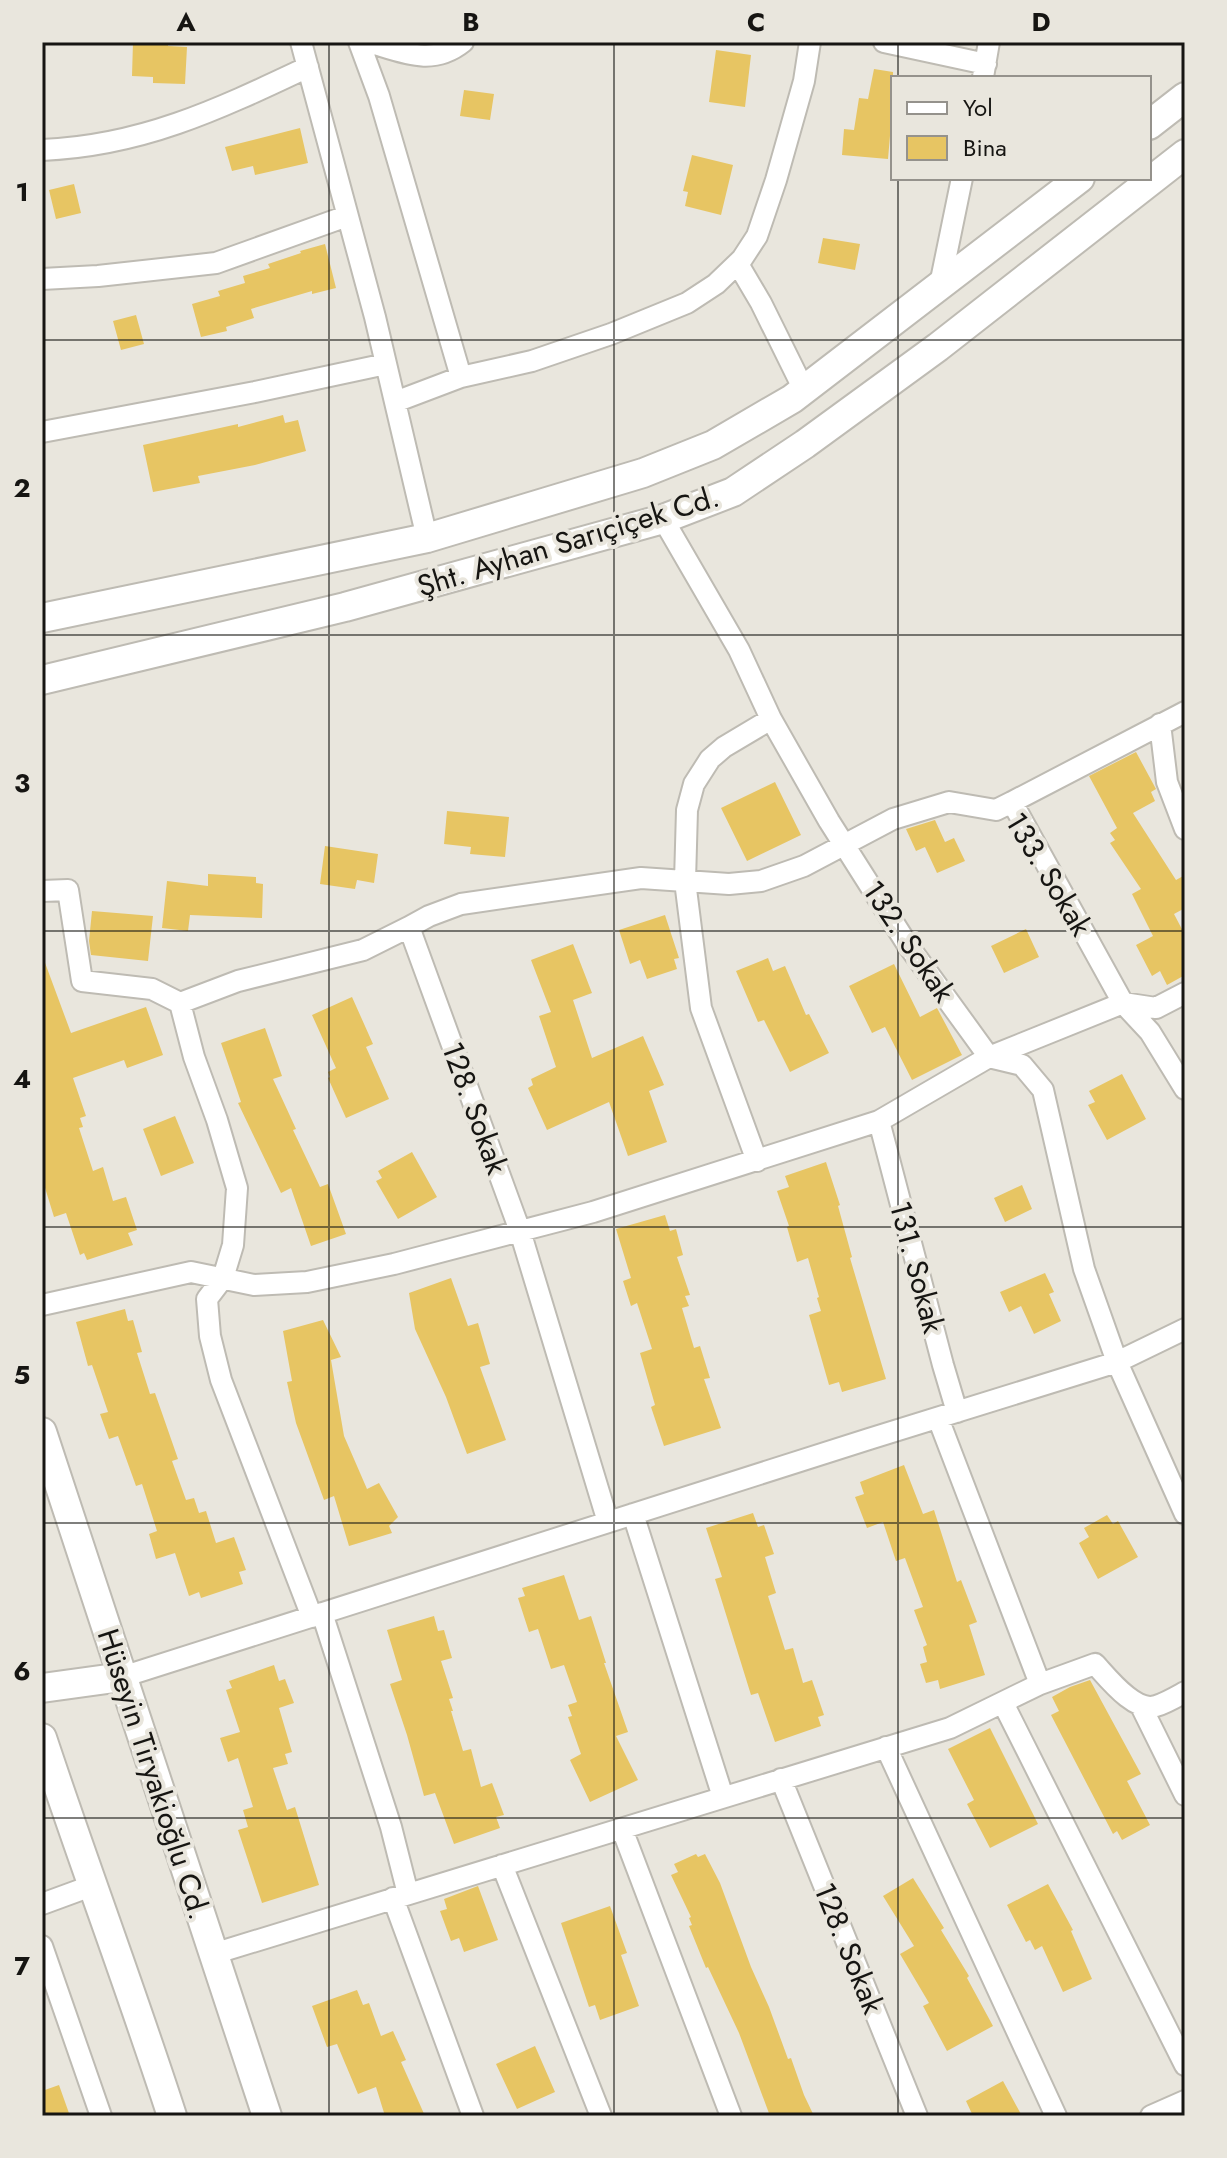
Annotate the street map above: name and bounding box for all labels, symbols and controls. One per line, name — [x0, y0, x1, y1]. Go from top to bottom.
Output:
text: A — [175, 3, 196, 41]
text: B — [462, 3, 480, 41]
text: C — [747, 3, 765, 41]
text: D — [1031, 3, 1051, 41]
legend — [891, 76, 1151, 180]
text: Yol — [963, 90, 993, 125]
text: Bina — [963, 130, 1007, 165]
text: 1 — [15, 173, 29, 211]
text: 2 — [13, 469, 31, 507]
street label: Şht. Ayhan Sarıçiçek Cd. — [412, 475, 724, 607]
text: 3 — [14, 764, 30, 802]
street label: 133. Sokak — [995, 804, 1103, 945]
street label: 132. Sokak — [852, 872, 966, 1011]
street label: 128. Sokak — [431, 1036, 519, 1181]
text: 4 — [13, 1060, 31, 1098]
street label: 131. Sokak — [879, 1196, 955, 1339]
text: 5 — [14, 1356, 30, 1394]
street label: Hüseyin Tiryakioğlu Cd. — [87, 1623, 221, 1925]
text: 6 — [13, 1652, 31, 1690]
street label: 128. Sokak — [803, 1876, 895, 2021]
text: 7 — [14, 1947, 30, 1985]

